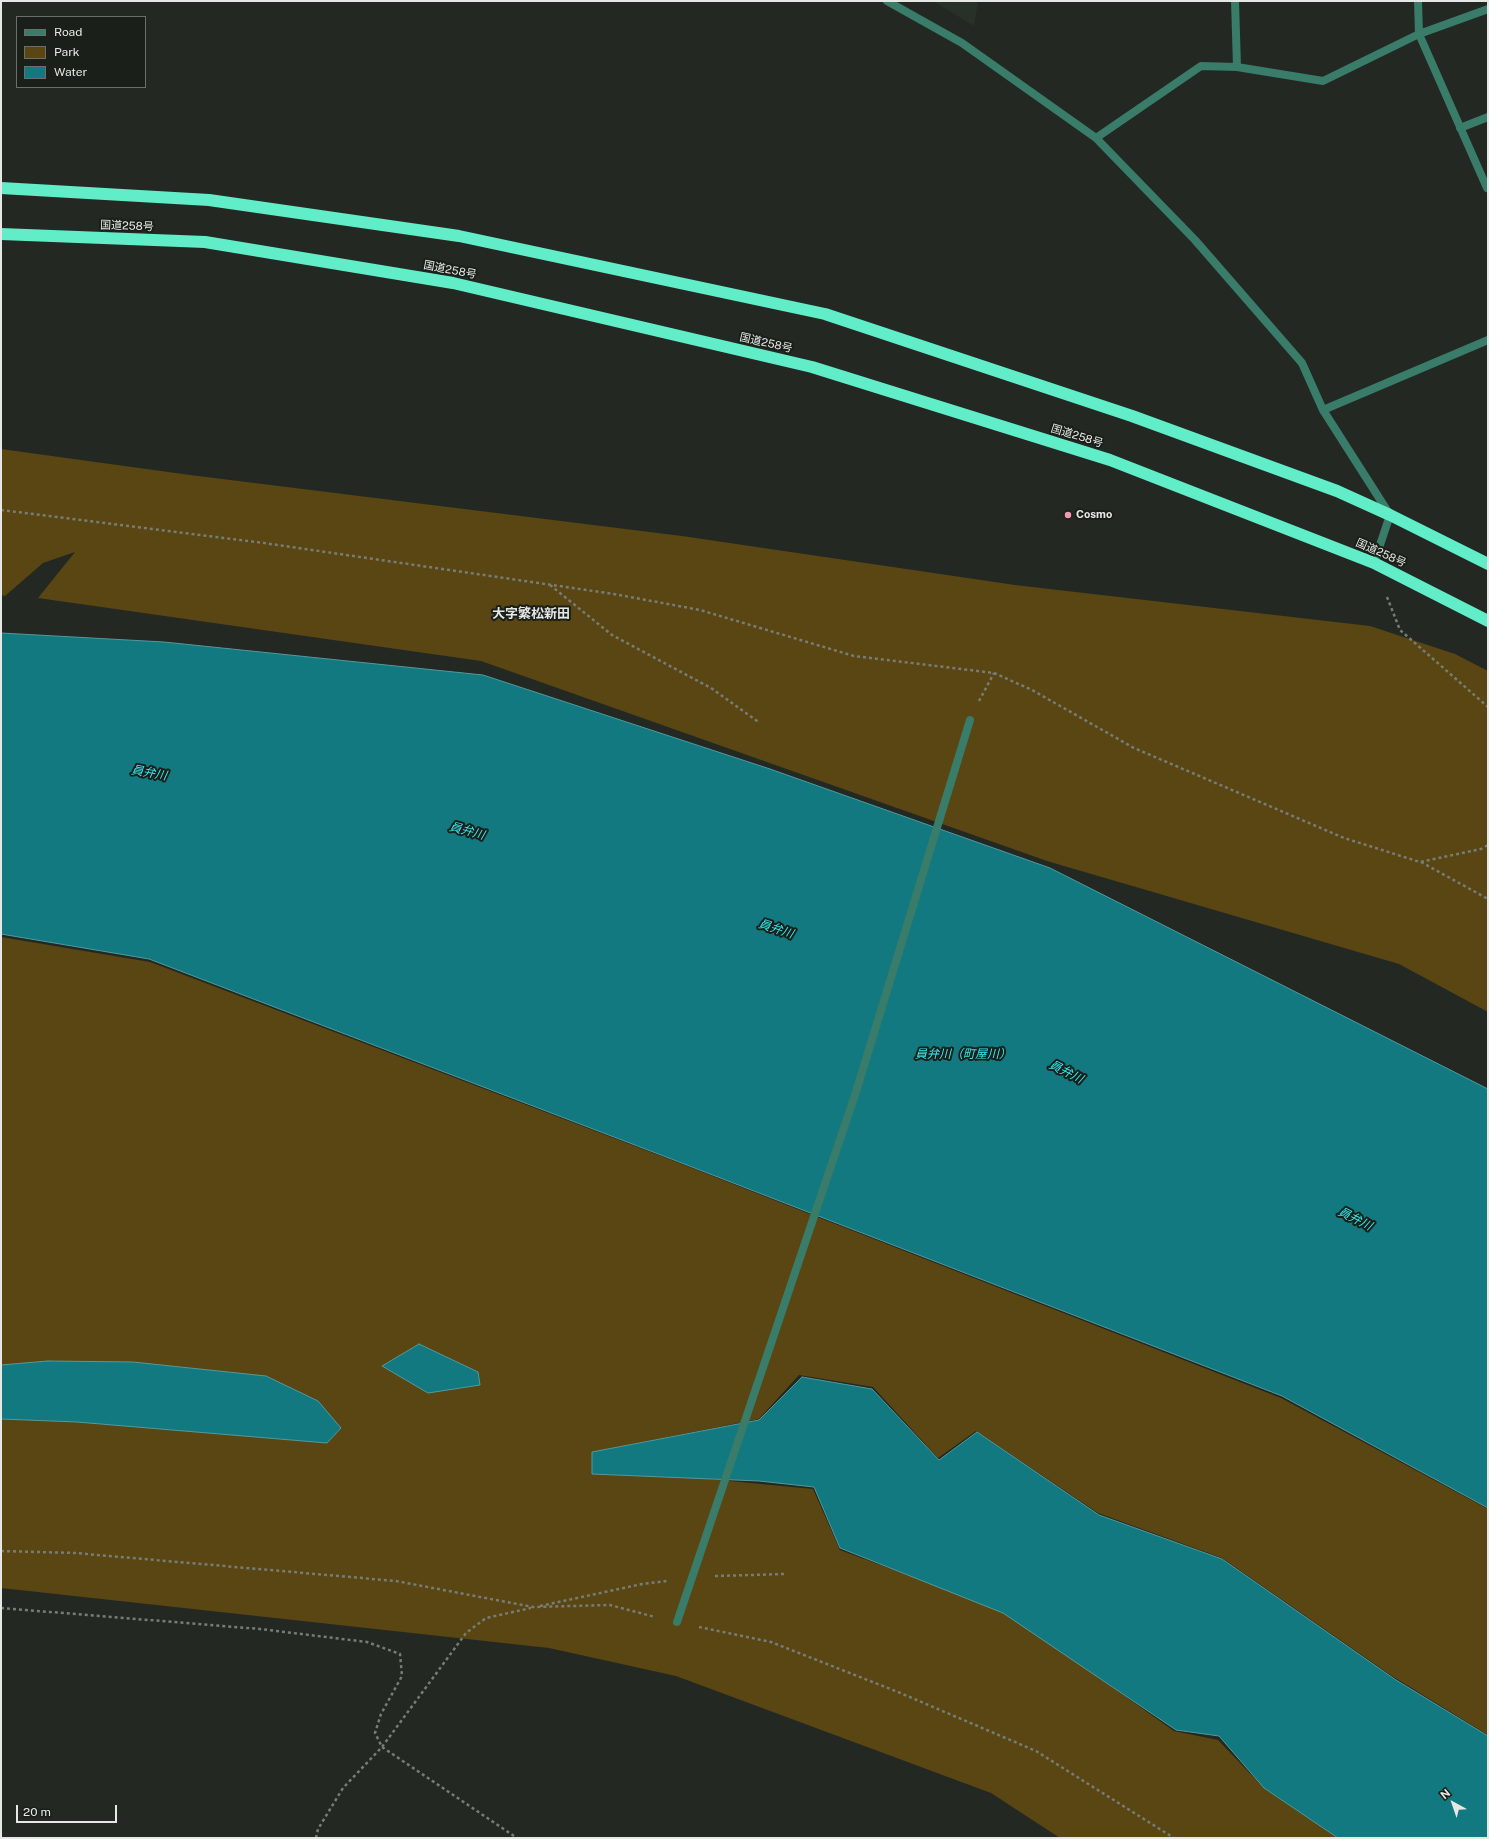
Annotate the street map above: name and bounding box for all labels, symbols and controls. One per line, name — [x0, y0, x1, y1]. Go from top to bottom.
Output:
legend — [16, 16, 146, 88]
text: Road — [54, 25, 82, 39]
text: Park — [54, 45, 80, 59]
text: Water — [54, 65, 87, 79]
street label: 国道258号 — [100, 218, 154, 234]
street label: 国道258号 — [422, 258, 478, 282]
street label: 国道258号 — [738, 331, 794, 355]
street label: 国道258号 — [1049, 422, 1105, 450]
place label: Cosmo — [1076, 508, 1112, 522]
marker: Cosmo — [1063, 510, 1073, 520]
street label: 国道258号 — [1354, 536, 1408, 570]
district label: 大字繁松新田 — [492, 606, 570, 622]
water label: 員弁川 — [130, 763, 168, 783]
water label: 員弁川 — [448, 819, 486, 843]
water label: 員弁川 — [757, 917, 795, 941]
water label: 員弁川（町屋川） — [915, 1047, 1011, 1061]
water label: 員弁川 — [1047, 1057, 1085, 1087]
water label: 員弁川 — [1336, 1204, 1374, 1234]
north arrow — [1433, 1783, 1473, 1823]
text: N — [1438, 1786, 1452, 1801]
scale bar — [18, 1797, 119, 1823]
text: 20 m — [23, 1805, 51, 1819]

